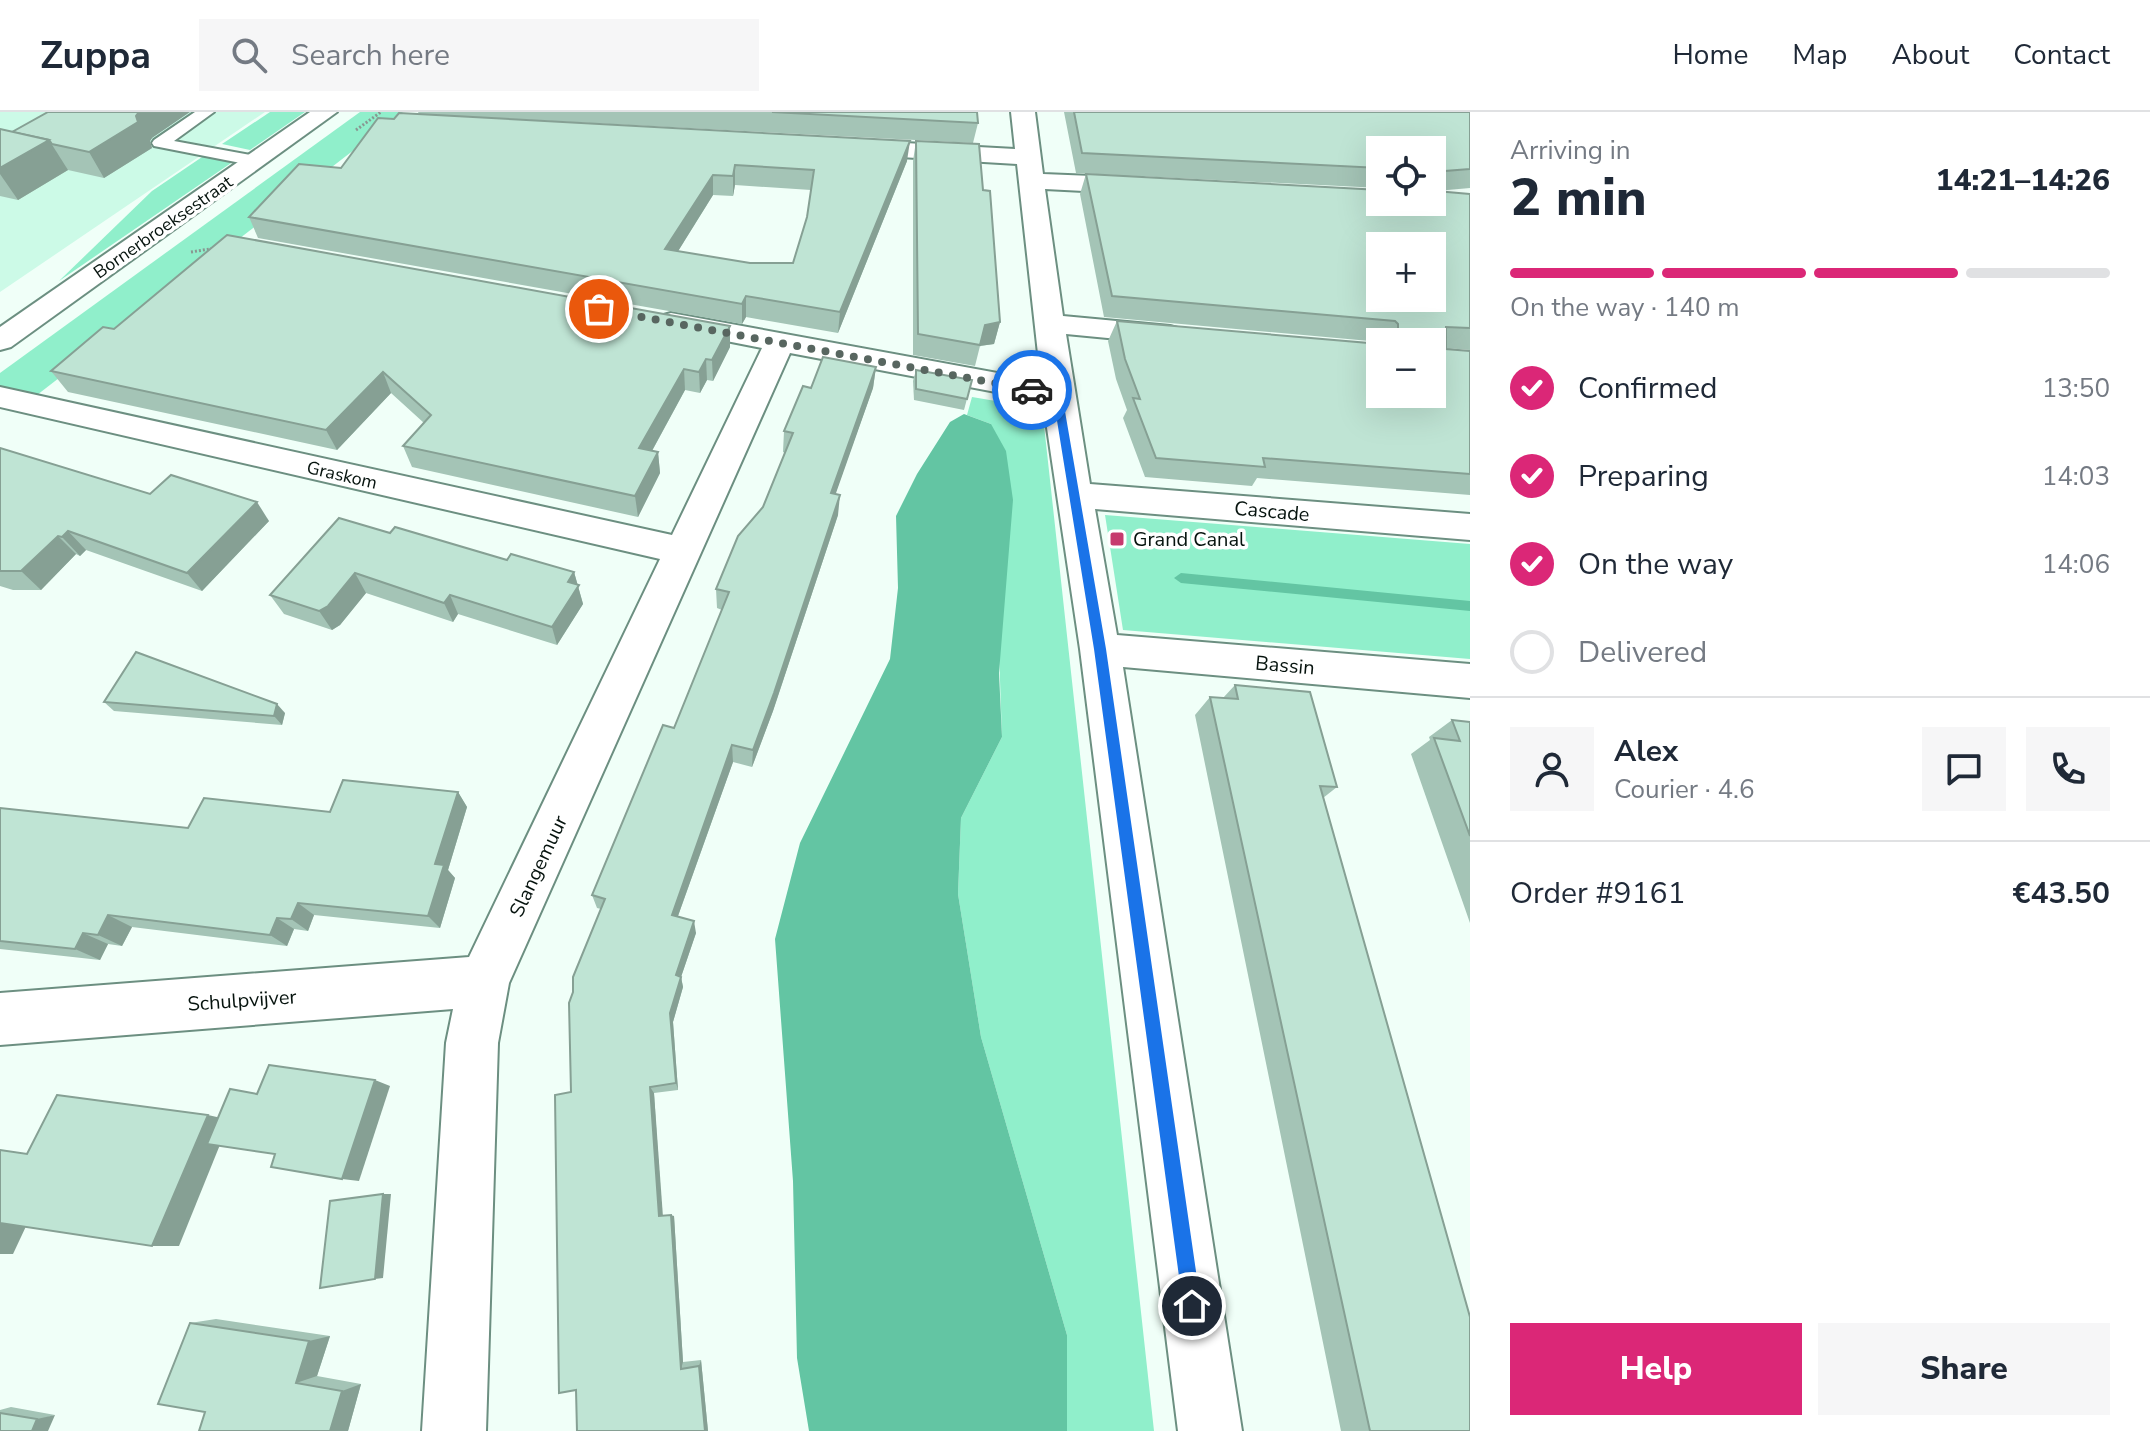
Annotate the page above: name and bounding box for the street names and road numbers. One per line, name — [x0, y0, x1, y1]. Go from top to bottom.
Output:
street label: Bornerbroeksestraat — [89, 169, 238, 284]
street label: Graskom — [304, 455, 380, 495]
street label: Cascade — [1233, 495, 1311, 528]
street label: Bassin — [1254, 649, 1316, 682]
street label: Slangemuur — [503, 811, 574, 921]
street label: Schulpvijver — [187, 983, 297, 1018]

